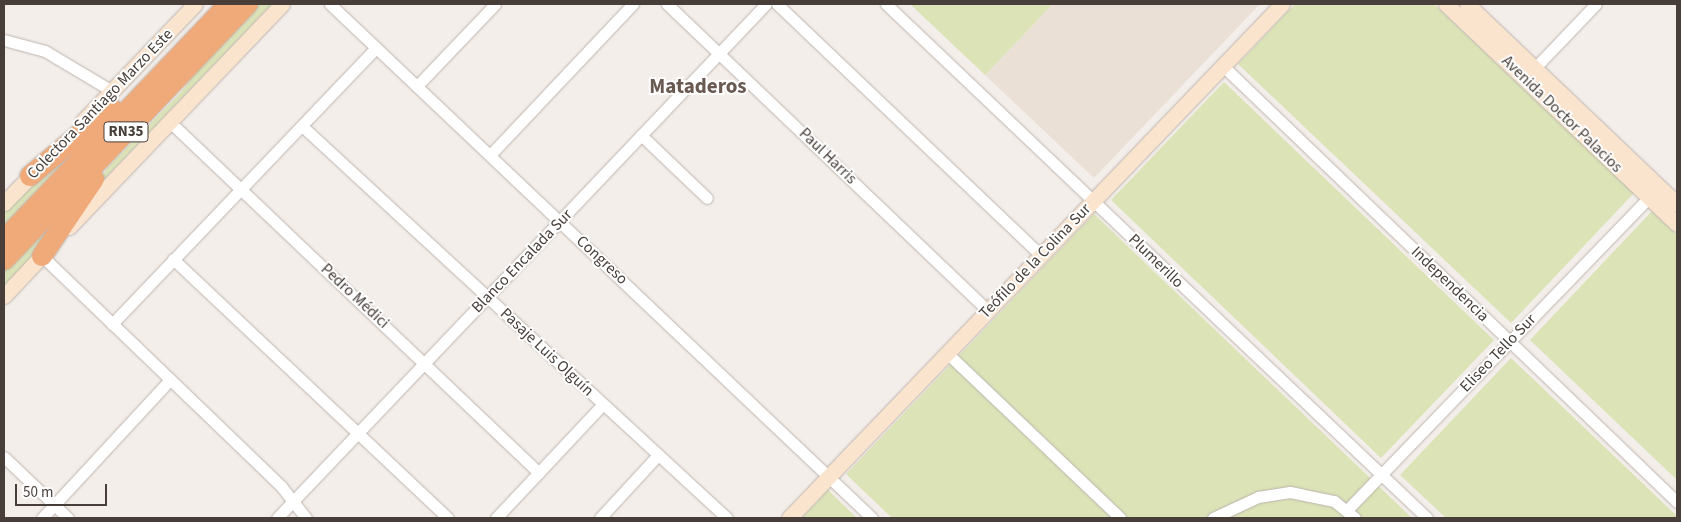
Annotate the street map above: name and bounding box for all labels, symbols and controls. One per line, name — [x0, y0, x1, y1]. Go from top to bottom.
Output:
street label: Colectora Santiago Marzo Este — [23, 25, 177, 183]
street label: Avenida Doctor Palacios — [1498, 51, 1626, 177]
district label: Mataderos — [649, 73, 747, 99]
road number: RN35 — [102, 120, 150, 144]
street label: Paul Harris — [795, 124, 861, 188]
street label: Teófilo de la Colina Sur — [975, 199, 1095, 323]
street label: Blanco Encalada Sur — [468, 205, 576, 317]
street label: Plumerillo — [1124, 230, 1188, 292]
street label: Congreso — [572, 231, 632, 289]
street label: Independencia — [1407, 242, 1493, 326]
street label: Pedro Médici — [317, 260, 393, 332]
street label: Pasaje Luis Olguín — [496, 304, 598, 400]
street label: Eliseo Tello Sur — [1456, 310, 1540, 396]
scale bar — [18, 474, 110, 506]
text: 50 m — [23, 482, 53, 503]

